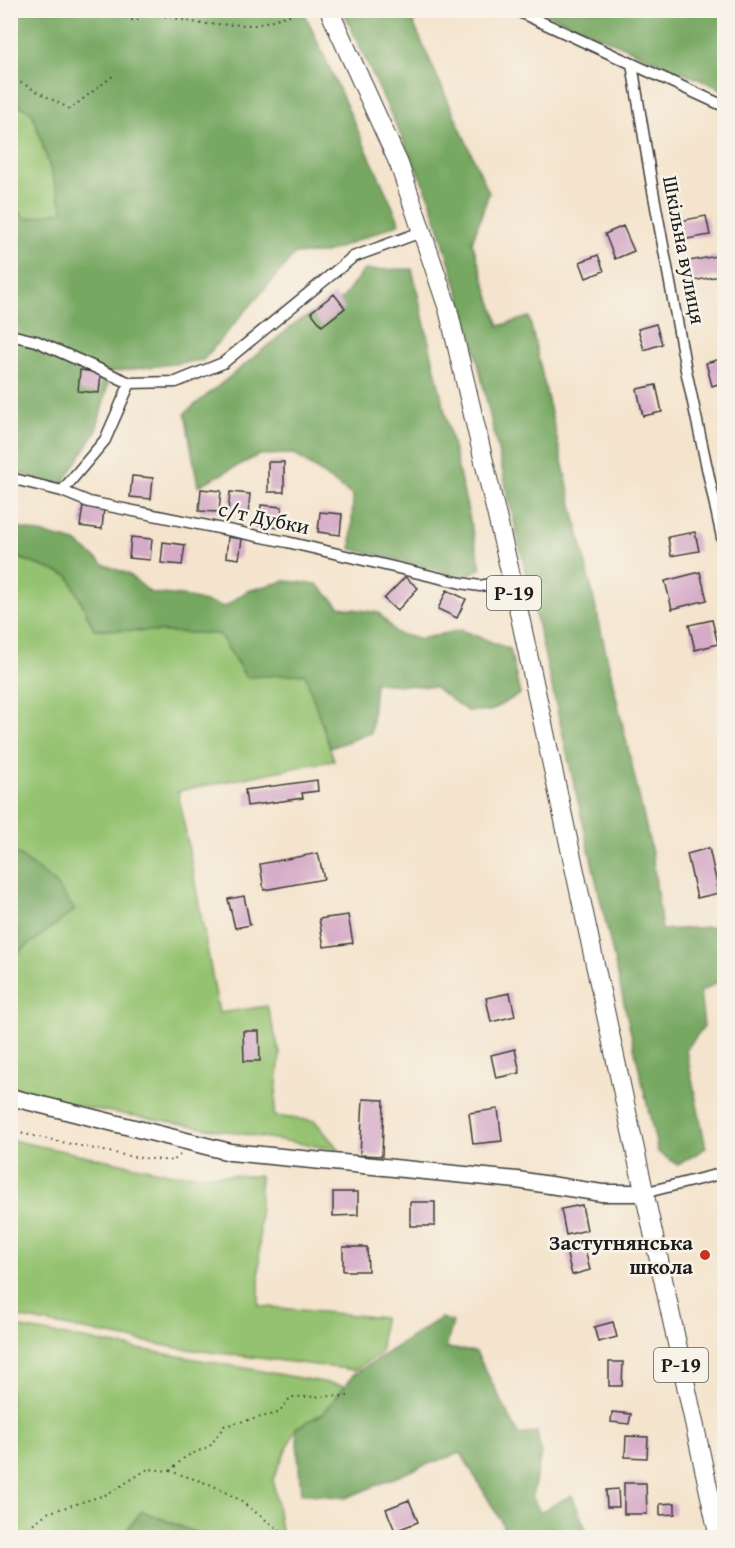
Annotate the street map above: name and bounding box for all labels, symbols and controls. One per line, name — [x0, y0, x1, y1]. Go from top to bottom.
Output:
street label: Шкільна вулиця — [655, 173, 714, 327]
street label: с/т Дубки — [216, 493, 312, 542]
road number: Р-19 — [487, 576, 541, 610]
place label: Застугнянська школа — [549, 1227, 693, 1282]
marker: Застугнянська школа — [698, 1248, 712, 1262]
road number: Р-19 — [654, 1348, 708, 1382]

